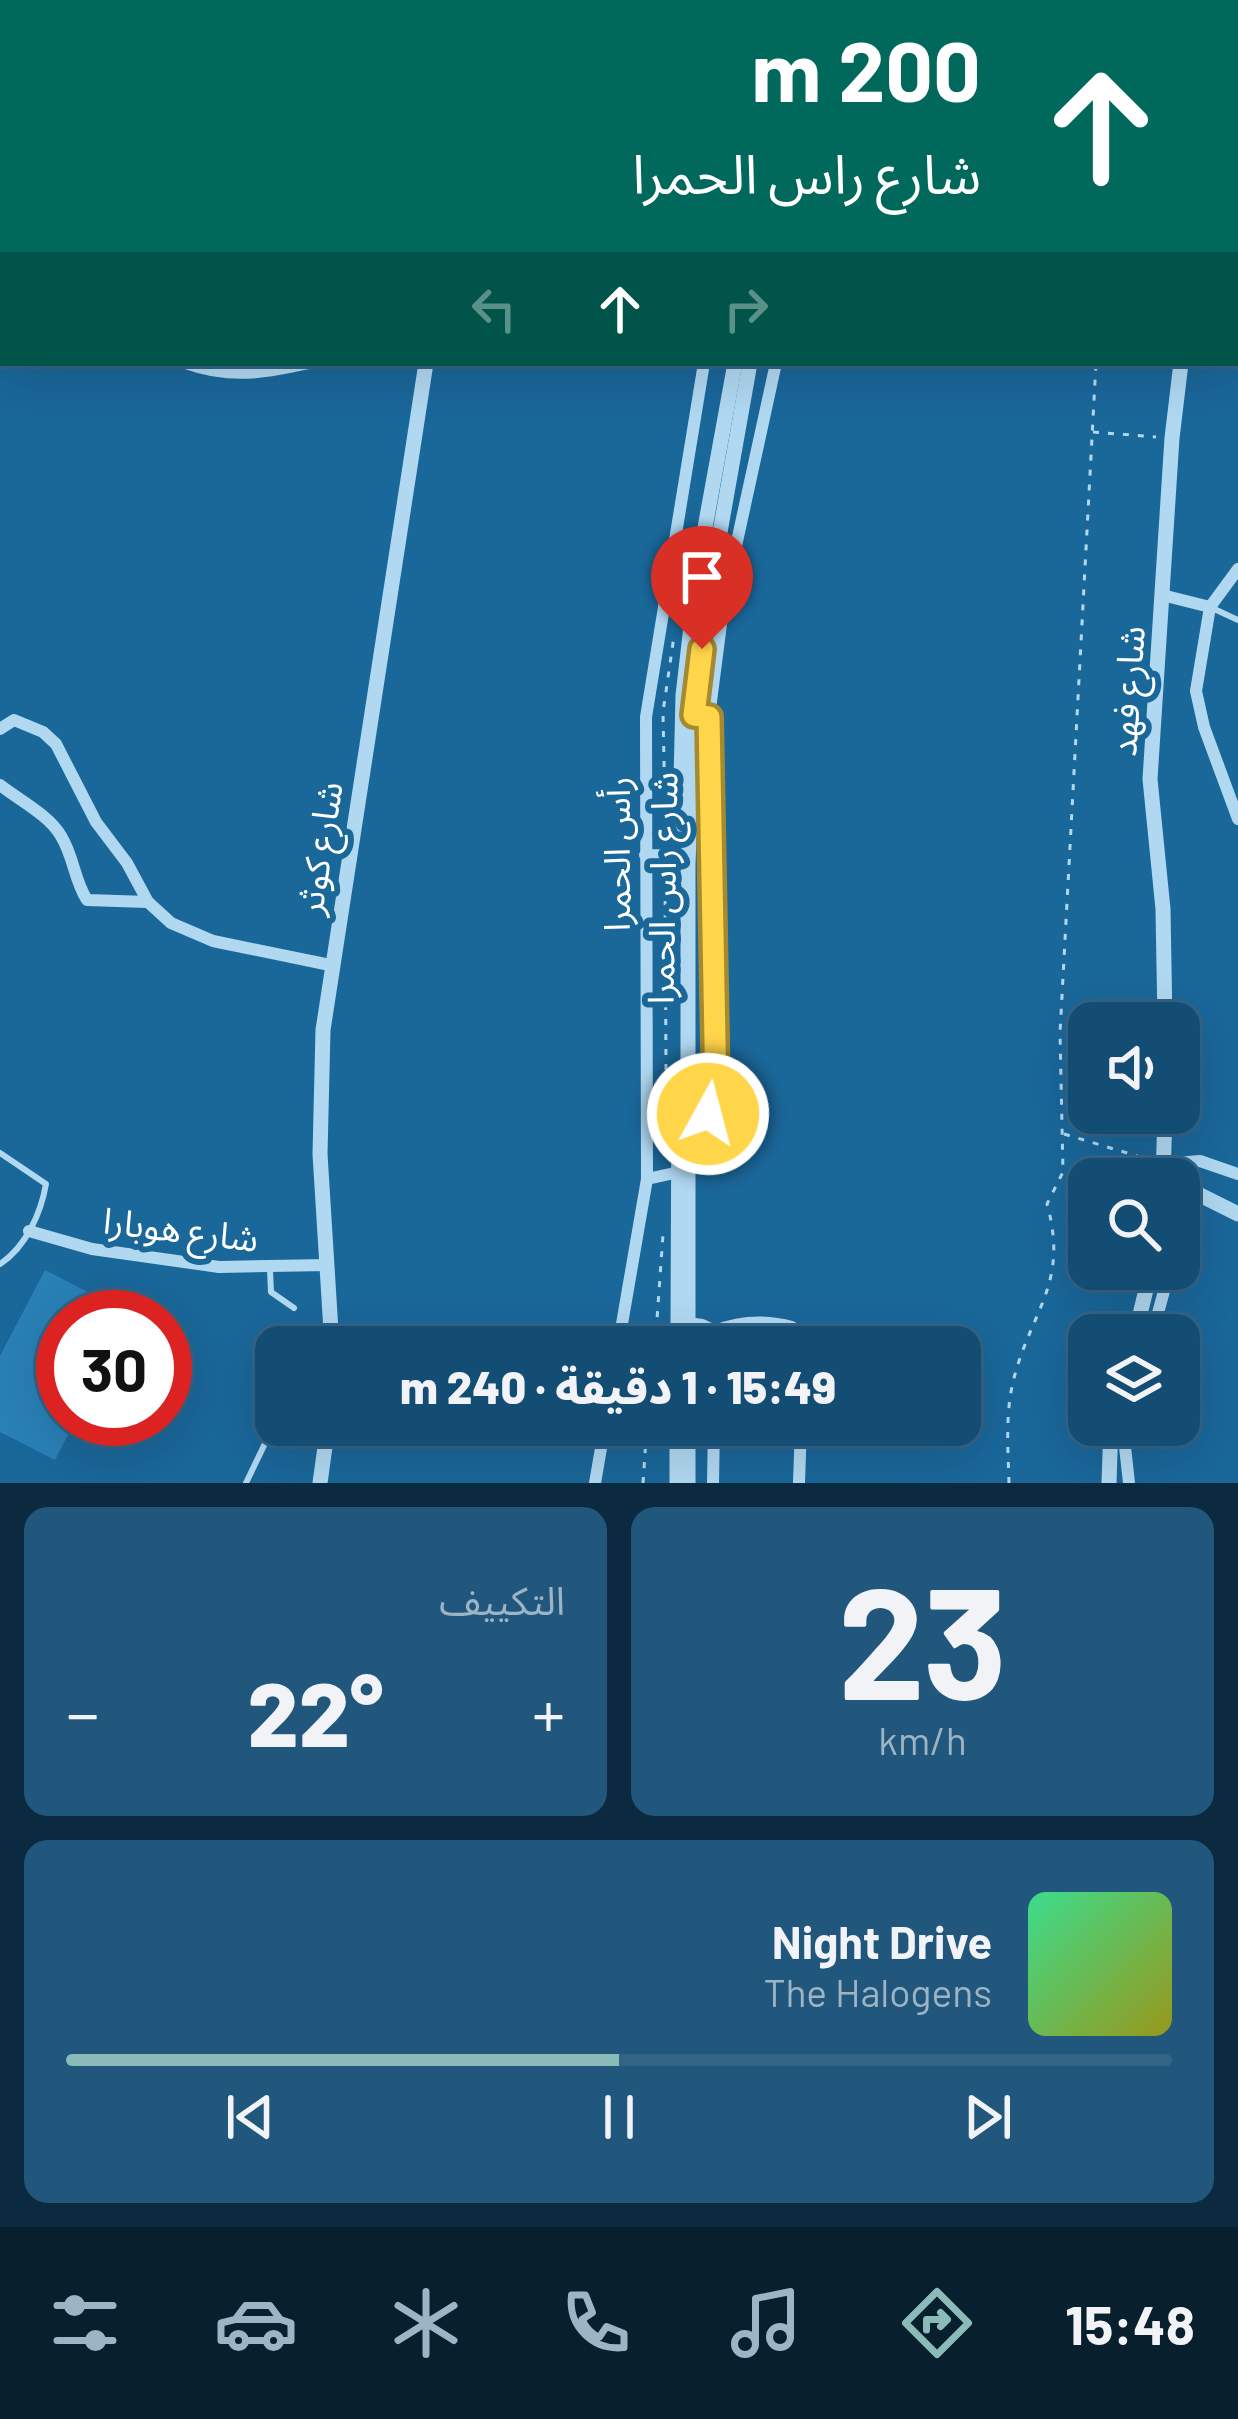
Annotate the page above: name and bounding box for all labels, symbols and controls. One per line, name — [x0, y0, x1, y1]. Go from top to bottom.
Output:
text: 200 m — [751, 18, 981, 119]
icon: ahead — [1023, 48, 1179, 204]
text: شارع راس الحمرا — [632, 140, 981, 205]
icon: left — [461, 276, 527, 342]
icon: ahead — [587, 276, 653, 342]
icon: right — [713, 276, 779, 342]
pin — [651, 526, 753, 649]
icon: arrive — [669, 544, 735, 610]
street label: شارع فهد — [1100, 624, 1159, 758]
street label: شارع راس الحمرا — [637, 771, 692, 1005]
street label: رأس الحمرا — [594, 776, 639, 932]
street label: شارع كوثر — [286, 778, 357, 920]
map controls — [1068, 1002, 1200, 1446]
button: sound — [1068, 1002, 1200, 1134]
position arrow — [645, 1051, 771, 1177]
button: search — [1068, 1158, 1200, 1290]
street label: شارع هوبارا — [100, 1197, 261, 1266]
speed limit sign: 30 — [36, 1290, 192, 1446]
button: layers — [1068, 1314, 1200, 1446]
text: 15:49 · 1 دقيقة · 240 m — [400, 1359, 836, 1413]
text: 23 — [838, 1544, 1007, 1731]
text: التكييف — [439, 1576, 565, 1623]
text: 22° — [248, 1657, 383, 1765]
text: − — [66, 1672, 99, 1751]
text: + — [532, 1672, 565, 1751]
text: km/h — [878, 1716, 967, 1763]
text: Night Drive — [772, 1914, 992, 1968]
text: The Halogens — [763, 1968, 992, 2015]
icon: previous — [217, 2084, 283, 2150]
icon: pause — [586, 2084, 652, 2150]
icon: next — [955, 2084, 1021, 2150]
icon: filters — [43, 2281, 127, 2365]
icon: car — [214, 2281, 298, 2365]
icon: climate — [384, 2281, 468, 2365]
icon: phone — [554, 2281, 638, 2365]
icon: music — [724, 2281, 808, 2365]
icon: directions — [895, 2281, 979, 2365]
text: 15:48 — [1065, 2291, 1195, 2356]

